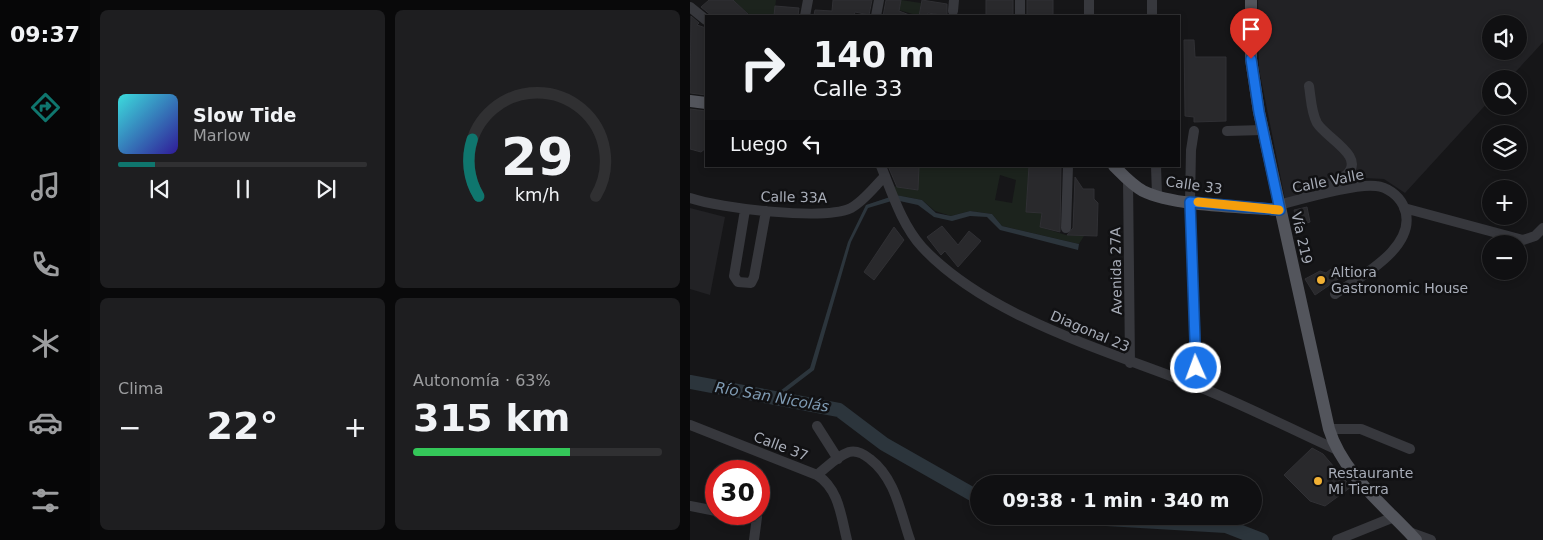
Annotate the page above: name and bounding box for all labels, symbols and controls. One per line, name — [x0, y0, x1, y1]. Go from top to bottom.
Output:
pin — [1230, 8, 1272, 59]
icon: arrive — [1237, 15, 1265, 43]
map controls — [1482, 15, 1527, 280]
button: sound — [1482, 15, 1527, 60]
text: 09:37 — [10, 22, 80, 47]
icon: right — [730, 35, 795, 100]
text: 140 m — [813, 35, 935, 75]
button: search — [1482, 70, 1527, 115]
text: Calle 33 — [813, 76, 903, 101]
icon: directions — [28, 90, 63, 125]
text: Slow Tide — [193, 104, 296, 126]
button: layers — [1482, 125, 1527, 170]
text: Marlow — [193, 126, 251, 145]
text: 29 — [501, 127, 574, 187]
icon: left — [798, 130, 826, 158]
text: Luego — [730, 133, 788, 155]
street label: Calle Valle — [1291, 166, 1365, 196]
icon: music — [28, 169, 63, 204]
street label: Calle 33 — [1165, 173, 1223, 197]
icon: previous — [146, 175, 174, 203]
icon: pause — [229, 175, 257, 203]
icon: next — [312, 175, 340, 203]
button: + — [1482, 180, 1527, 225]
text: km/h — [515, 184, 560, 205]
street label: Calle 33A — [761, 188, 828, 206]
street label: Vía 219 — [1288, 210, 1316, 266]
street label: Avenida 27A — [1107, 227, 1125, 315]
button: − — [1482, 235, 1527, 280]
icon: phone — [28, 247, 63, 282]
place label: Altiora Gastronomic House — [1331, 264, 1468, 296]
marker: Altiora Gastronomic House — [1315, 274, 1327, 286]
street label: Diagonal 23 — [1048, 307, 1132, 355]
icon: climate — [28, 326, 63, 361]
position arrow — [1169, 341, 1221, 393]
text: Autonomía · 63% — [413, 371, 551, 390]
water label: Río San Nicolás — [714, 378, 831, 416]
text: Clima — [118, 379, 163, 398]
text: 315 km — [413, 396, 570, 440]
text: 22° — [207, 404, 278, 448]
icon: car — [28, 405, 63, 440]
text: − — [118, 411, 141, 444]
text: + — [344, 411, 367, 444]
street label: Calle 37 — [752, 428, 810, 464]
speed limit sign: 30 — [705, 460, 770, 525]
place label: Restaurante Mi Tierra — [1328, 465, 1413, 497]
marker: Restaurante Mi Tierra — [1312, 475, 1324, 487]
icon: filters — [28, 483, 63, 518]
text: 09:38 · 1 min · 340 m — [1002, 489, 1230, 511]

